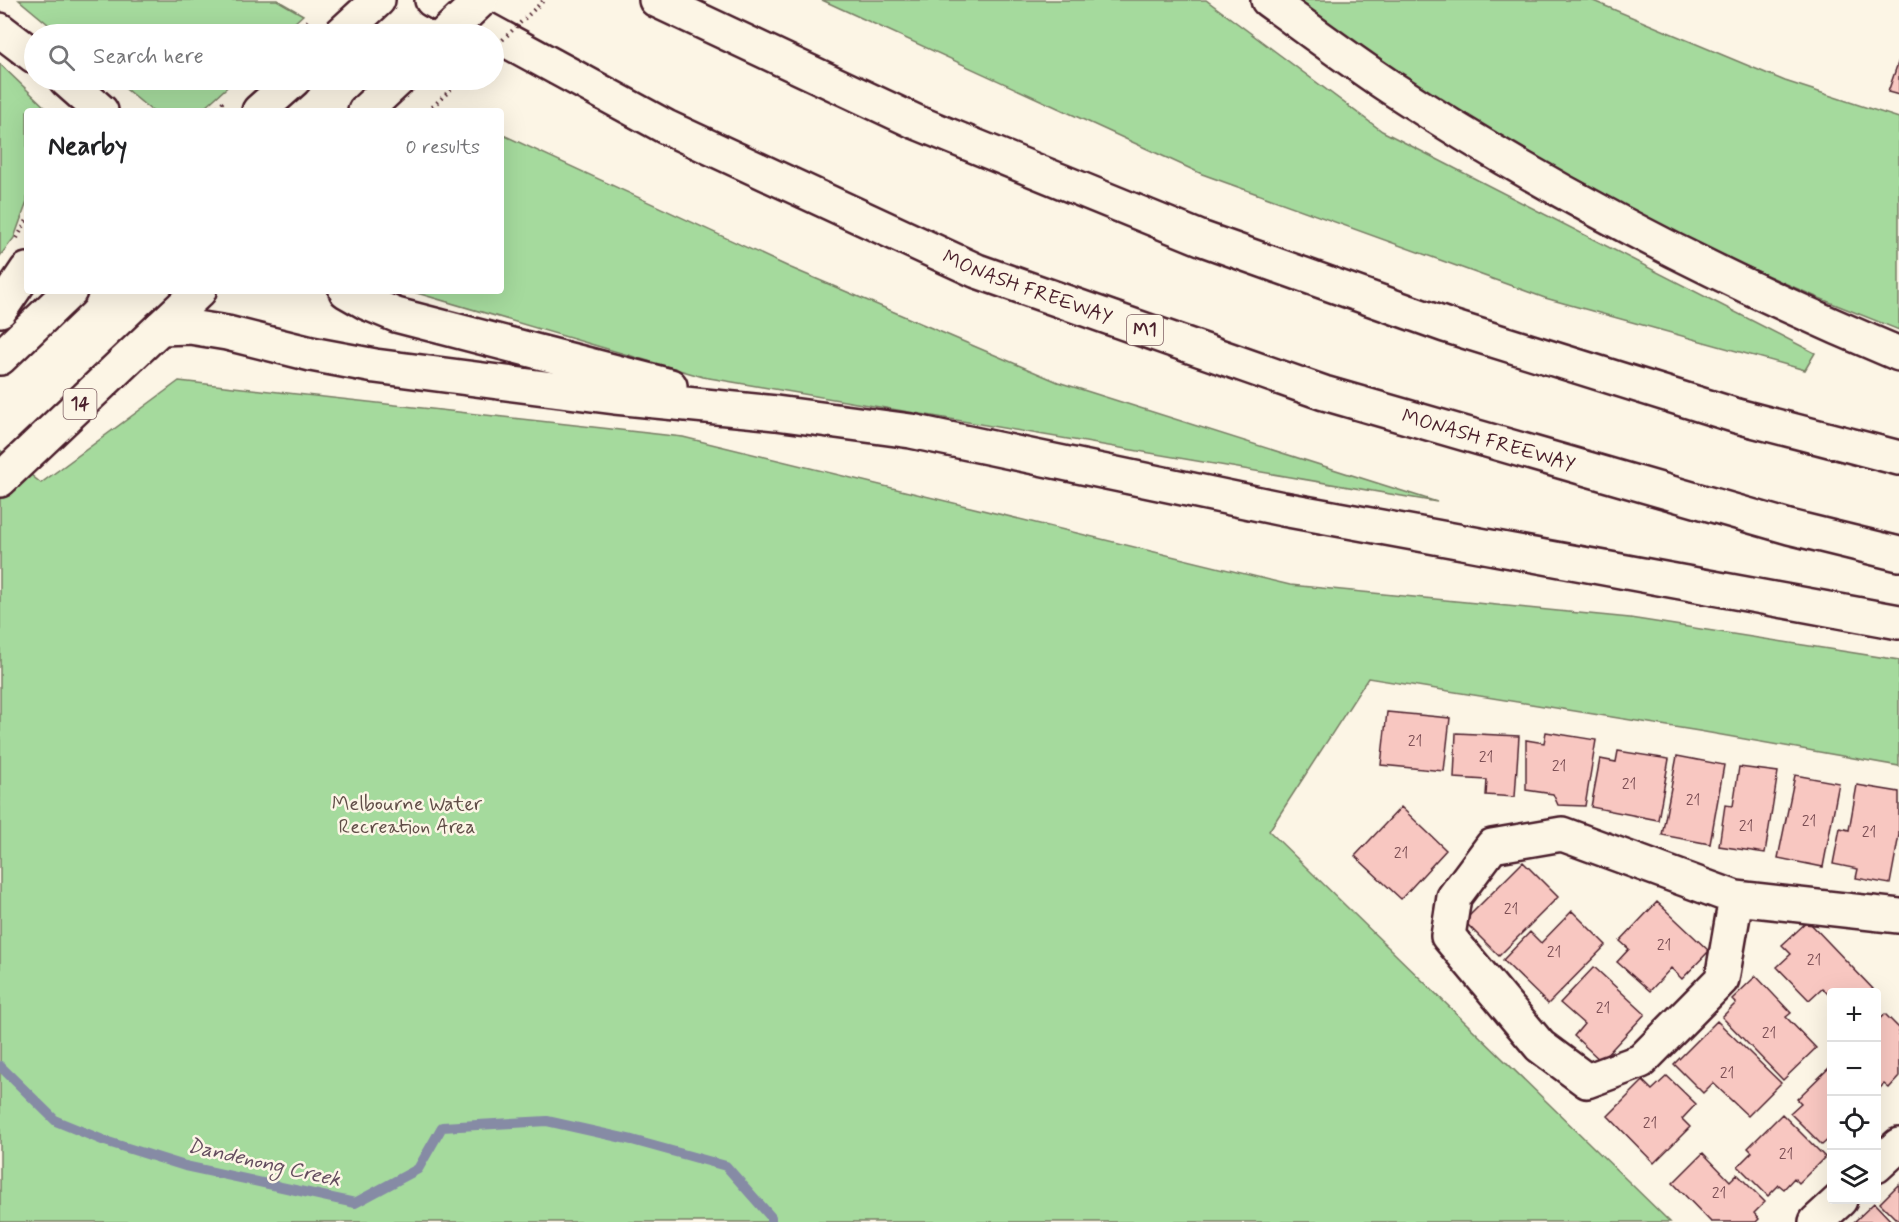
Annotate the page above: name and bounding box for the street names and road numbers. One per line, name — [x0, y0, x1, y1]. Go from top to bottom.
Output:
street label: MONASH FREEWAY — [938, 243, 1116, 331]
road number: M1 — [1127, 315, 1163, 345]
road number: 14 — [64, 389, 97, 419]
street label: MONASH FREEWAY — [1399, 403, 1578, 478]

